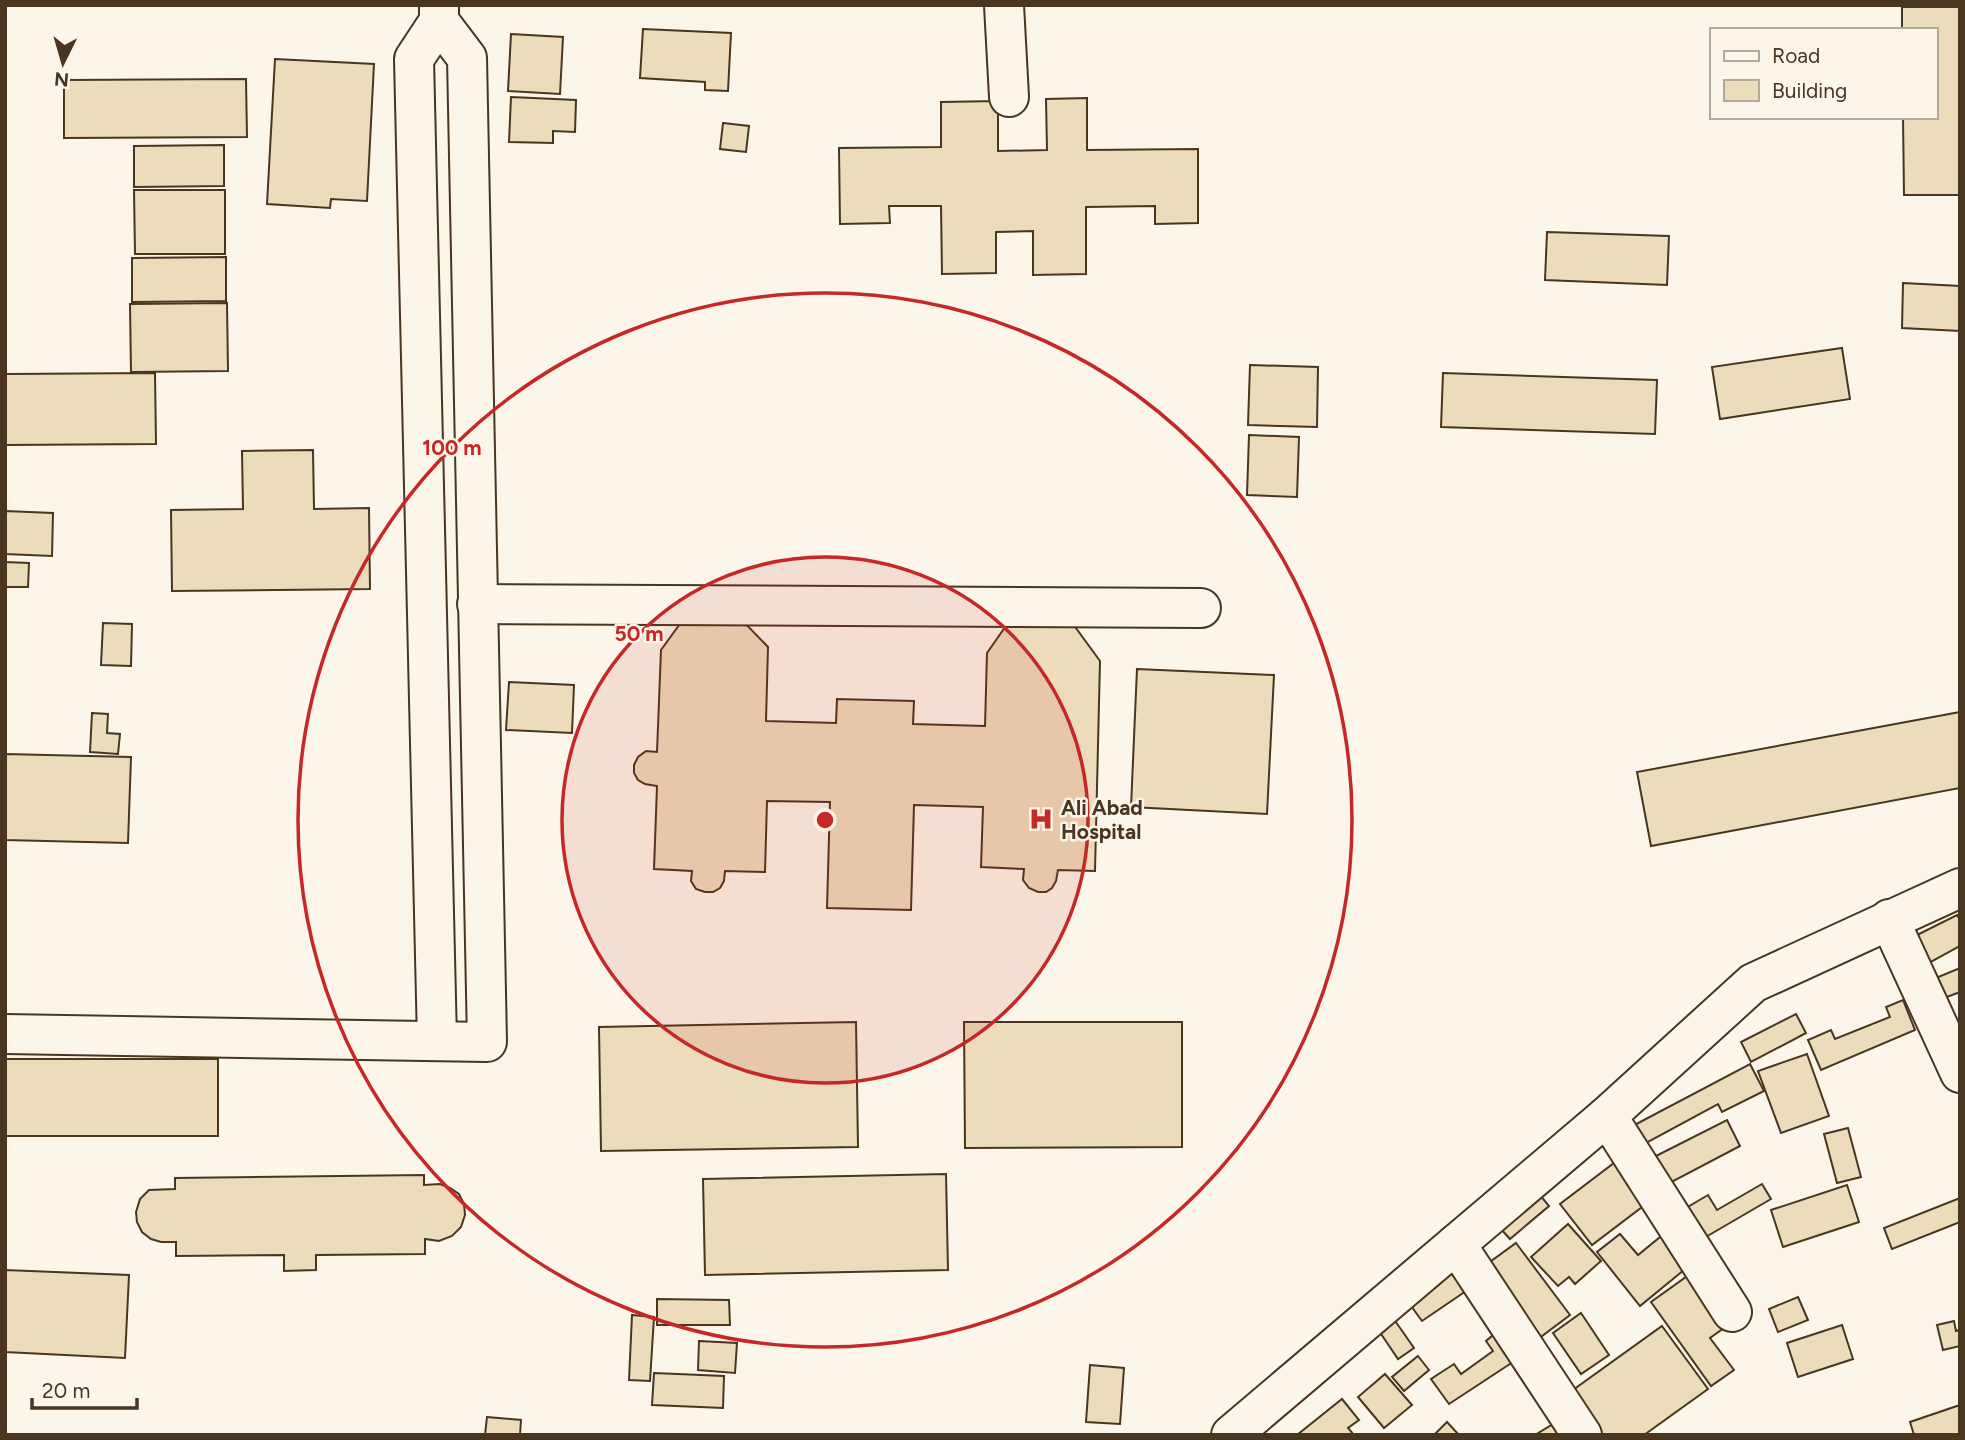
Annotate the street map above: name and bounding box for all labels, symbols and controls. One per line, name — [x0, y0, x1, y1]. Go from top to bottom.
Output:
north arrow — [28, 28, 98, 98]
legend — [1710, 28, 1937, 119]
text: Road — [1772, 43, 1820, 68]
text: N — [53, 67, 70, 92]
text: Building — [1772, 78, 1847, 103]
text: 100 m — [422, 435, 482, 460]
text: 50 m — [614, 621, 664, 646]
place label: Ali Abad Hospital — [1061, 795, 1143, 844]
hospital icon: Ali Abad Hospital — [1027, 805, 1055, 833]
centre of rings — [813, 808, 837, 832]
scale bar — [32, 1366, 136, 1410]
text: 20 m — [42, 1378, 90, 1403]

